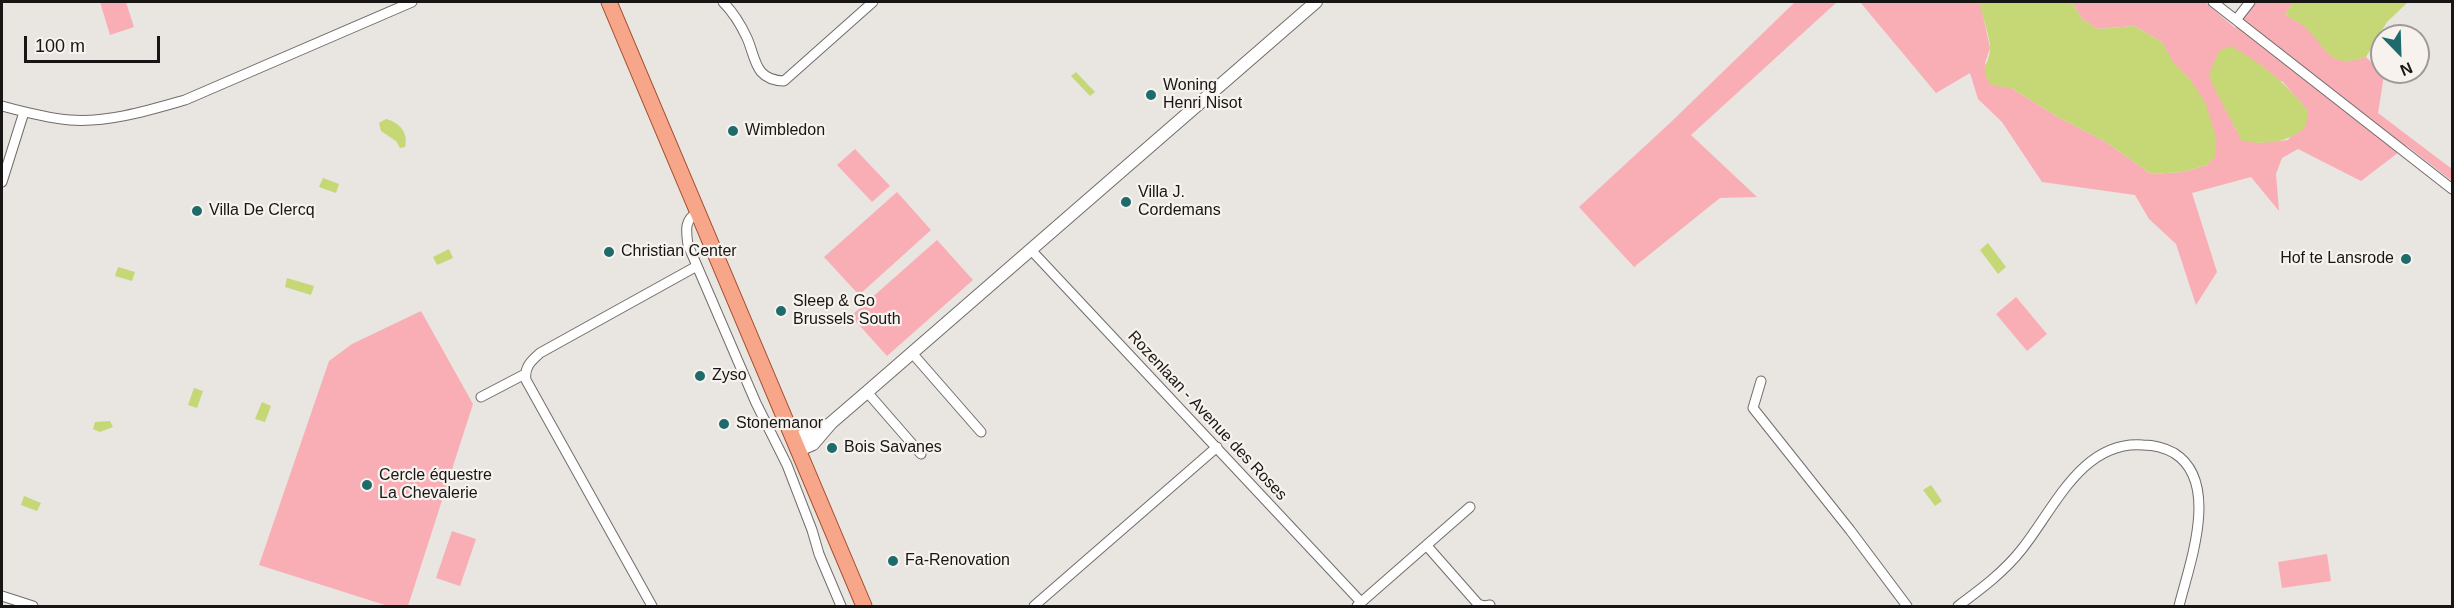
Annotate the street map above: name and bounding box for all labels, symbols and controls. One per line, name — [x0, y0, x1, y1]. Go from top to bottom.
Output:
scale bar — [27, 24, 164, 62]
north arrow — [2370, 24, 2430, 84]
text: 100 m — [35, 36, 85, 56]
text: N — [2398, 59, 2415, 79]
place label: Woning Henri Nisot — [1163, 76, 1242, 114]
marker: Woning Henri Nisot — [1144, 88, 1158, 102]
place label: Wimbledon — [745, 121, 825, 141]
marker: Wimbledon — [726, 124, 740, 138]
place label: Villa J. Cordemans — [1138, 183, 1221, 221]
marker: Villa J. Cordemans — [1119, 195, 1133, 209]
place label: Villa De Clercq — [209, 201, 315, 221]
marker: Villa De Clercq — [190, 204, 204, 218]
place label: Christian Center — [621, 242, 737, 262]
marker: Christian Center — [602, 245, 616, 259]
place label: Hof te Lansrode — [2280, 249, 2394, 269]
marker: Hof te Lansrode — [2399, 252, 2413, 266]
place label: Sleep & Go Brussels South — [793, 292, 901, 330]
marker: Sleep & Go Brussels South — [774, 304, 788, 318]
street label: Rozenlaan - Avenue des Roses — [1123, 327, 1291, 505]
place label: Zyso — [712, 366, 747, 386]
marker: Zyso — [693, 369, 707, 383]
place label: Stonemanor — [736, 414, 823, 434]
marker: Stonemanor — [717, 417, 731, 431]
place label: Bois Savanes — [844, 438, 942, 458]
marker: Bois Savanes — [825, 441, 839, 455]
place label: Cercle équestre La Chevalerie — [379, 466, 492, 504]
marker: Cercle équestre La Chevalerie — [360, 478, 374, 492]
place label: Fa-Renovation — [905, 551, 1010, 571]
marker: Fa-Renovation — [886, 554, 900, 568]

